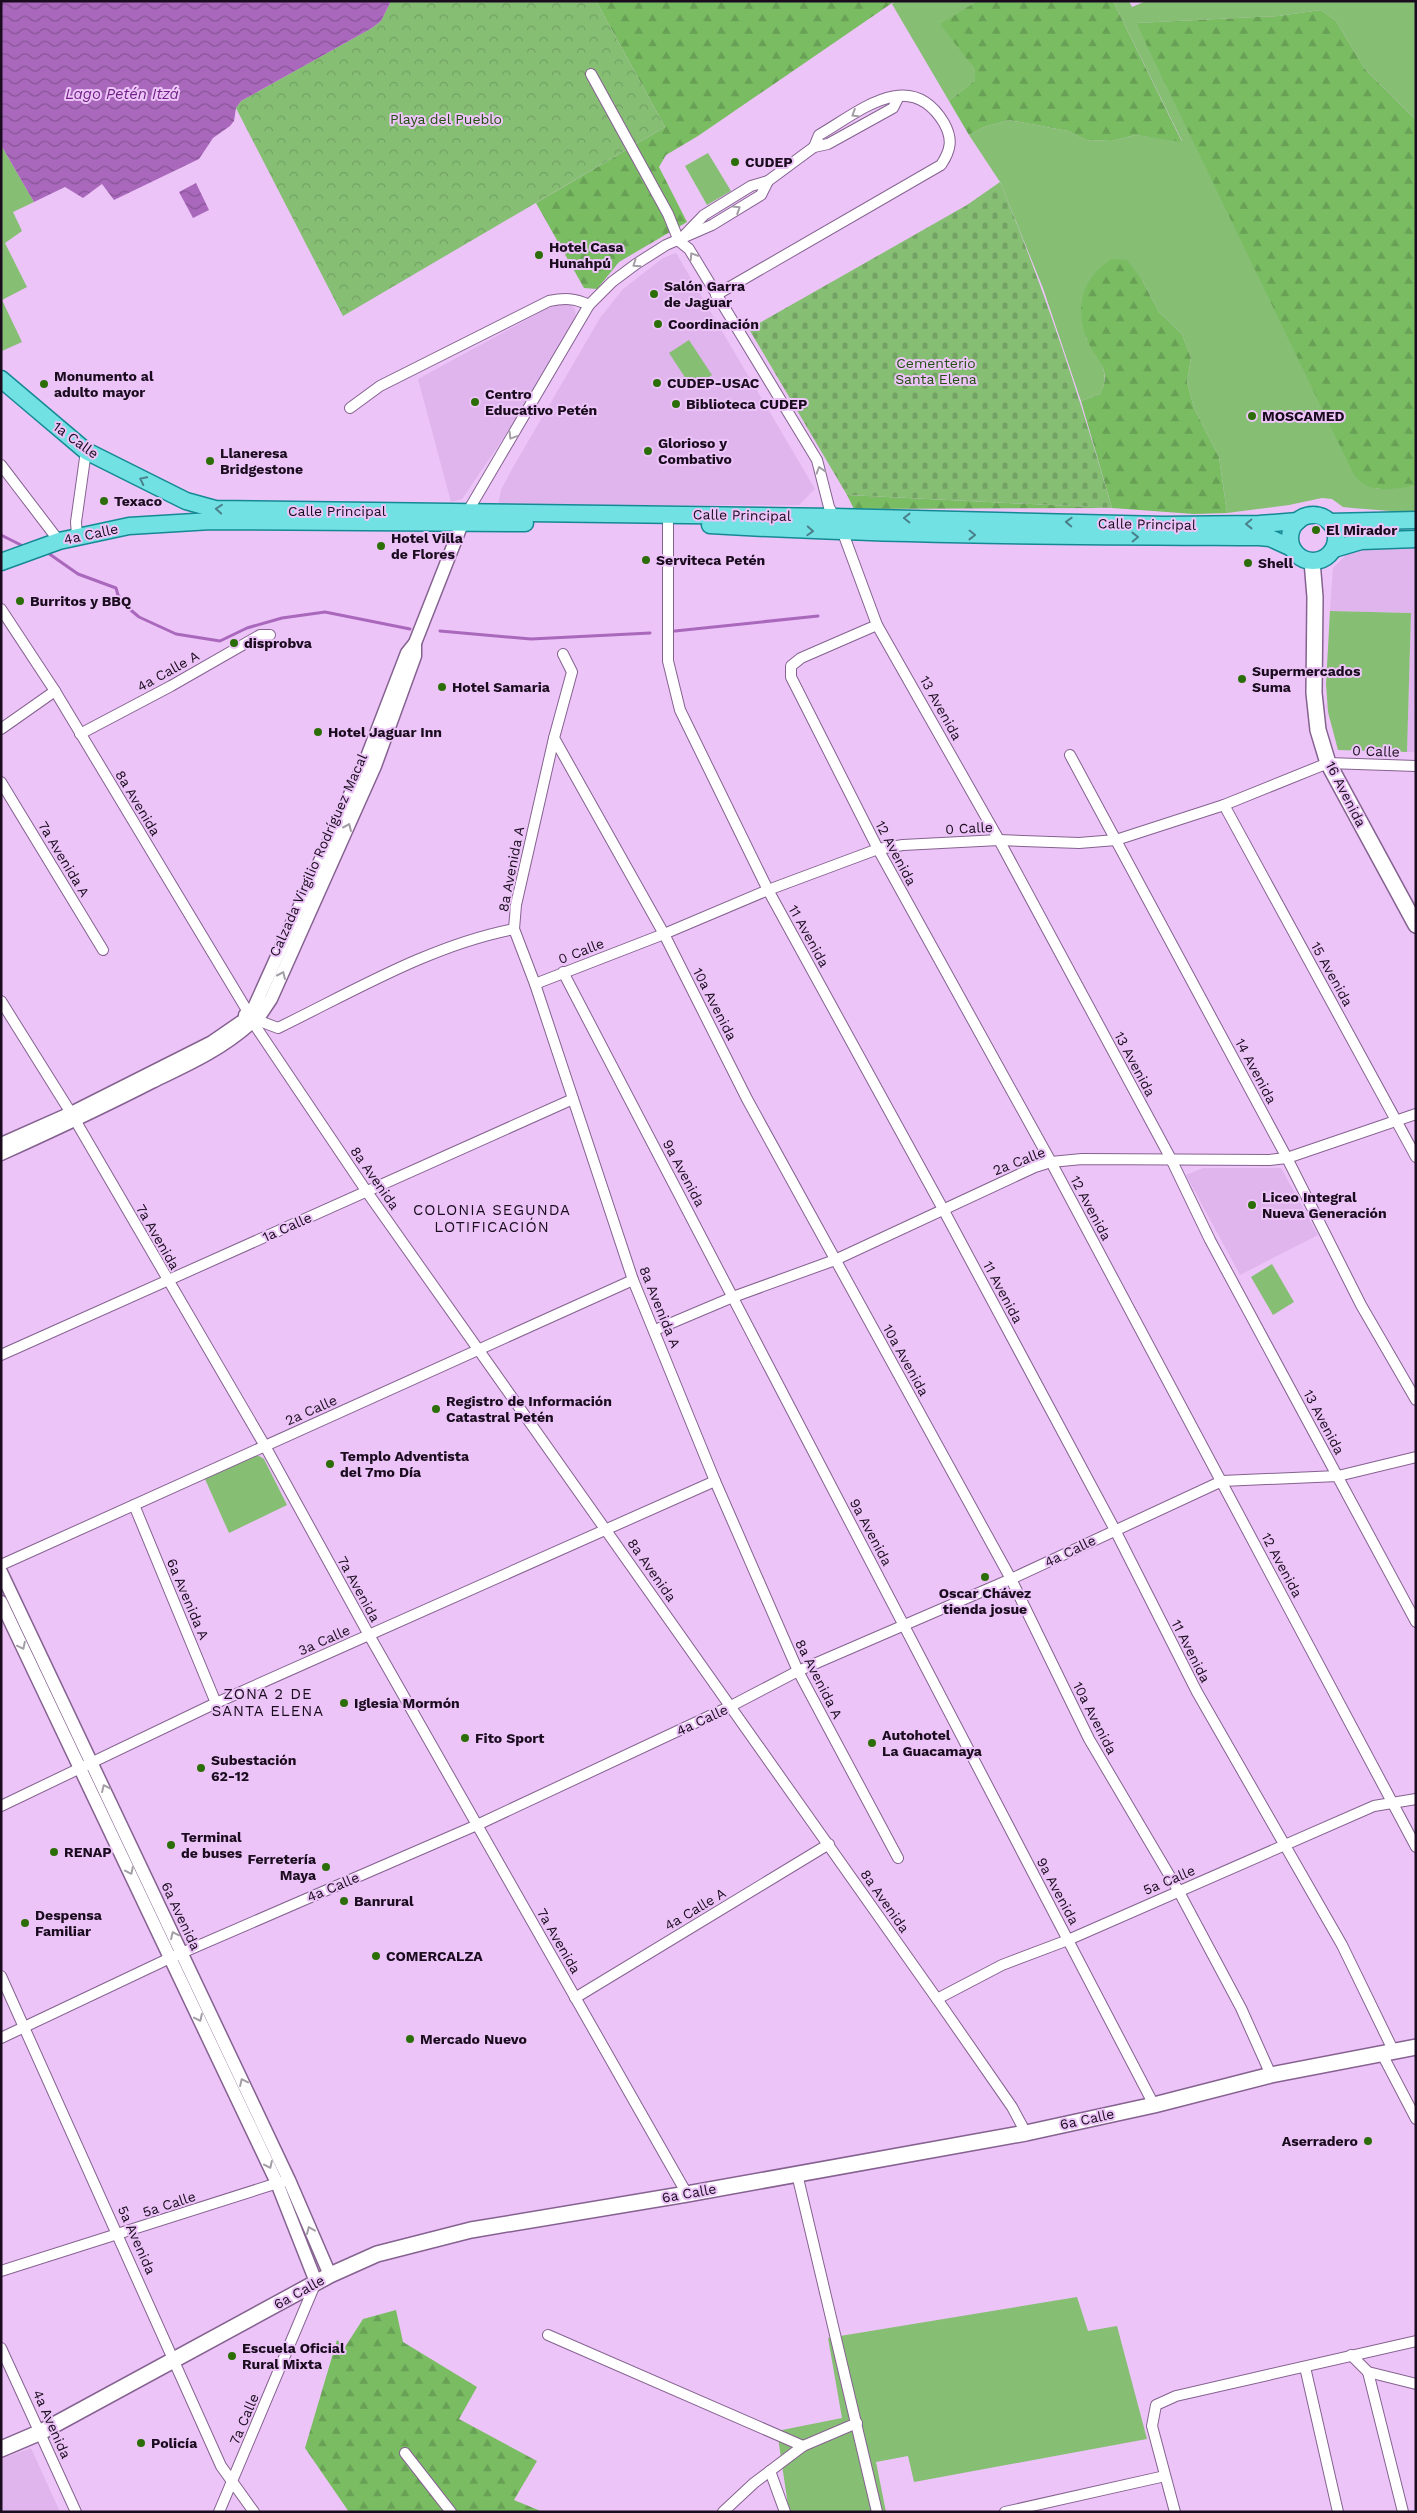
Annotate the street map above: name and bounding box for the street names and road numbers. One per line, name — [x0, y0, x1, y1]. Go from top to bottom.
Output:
street label: 1a Calle — [50, 418, 102, 462]
street label: Calle Principal — [288, 503, 387, 519]
street label: Calle Principal — [693, 506, 792, 524]
street label: Calle Principal — [1098, 515, 1197, 533]
street label: 4a Calle — [62, 520, 120, 548]
street label: 4a Calle A — [134, 647, 202, 695]
street label: 13 Avenida — [917, 673, 965, 743]
street label: 0 Calle — [1352, 742, 1400, 760]
street label: Calzada Virgilio Rodríguez Macal — [266, 750, 370, 959]
street label: 16 Avenida — [1323, 759, 1369, 830]
street label: 8a Avenida — [112, 767, 164, 839]
street label: 7a Avenida A — [35, 818, 93, 900]
street label: 12 Avenida — [872, 818, 920, 888]
street label: 0 Calle — [945, 819, 993, 837]
street label: 8a Avenida A — [495, 825, 527, 913]
street label: 11 Avenida — [785, 902, 833, 970]
street label: 0 Calle — [556, 935, 606, 967]
street label: 15 Avenida — [1308, 939, 1356, 1009]
street label: 10a Avenida — [690, 965, 740, 1043]
street label: 13 Avenida — [1111, 1029, 1159, 1099]
street label: 14 Avenida — [1232, 1036, 1280, 1106]
street label: 9a Avenida — [660, 1137, 708, 1209]
street label: 8a Avenida — [347, 1143, 403, 1213]
street label: 2a Calle — [991, 1144, 1047, 1178]
street label: 12 Avenida — [1067, 1173, 1115, 1243]
street label: 7a Avenida — [133, 1202, 183, 1272]
street label: 1a Calle — [260, 1209, 314, 1245]
street label: 11 Avenida — [980, 1258, 1026, 1326]
street label: 8a Avenida A — [636, 1264, 684, 1350]
street label: 10a Avenida — [880, 1321, 932, 1399]
street label: 13 Avenida — [1300, 1387, 1348, 1457]
street label: 2a Calle — [283, 1392, 339, 1428]
street label: 9a Avenida — [847, 1496, 895, 1568]
street label: 12 Avenida — [1258, 1530, 1306, 1600]
street label: 4a Calle — [1042, 1532, 1098, 1570]
street label: 8a Avenida — [624, 1535, 680, 1605]
street label: 7a Avenida — [334, 1553, 384, 1625]
street label: 6a Avenida A — [164, 1556, 212, 1642]
street label: 11 Avenida — [1168, 1617, 1214, 1685]
street label: 3a Calle — [296, 1622, 352, 1658]
street label: 8a Avenida A — [792, 1637, 846, 1721]
street label: 10a Avenida — [1070, 1679, 1120, 1757]
street label: 4a Calle — [674, 1701, 730, 1739]
street label: 9a Avenida — [1034, 1855, 1082, 1927]
street label: 5a Calle — [1141, 1862, 1197, 1898]
street label: 8a Avenida — [857, 1866, 913, 1936]
street label: 4a Calle — [305, 1869, 361, 1905]
street label: 6a Avenida — [158, 1879, 204, 1953]
street label: 4a Calle A — [661, 1884, 729, 1934]
street label: 7a Avenida — [534, 1906, 584, 1976]
street label: 6a Calle — [1058, 2105, 1116, 2133]
street label: 6a Calle — [660, 2180, 718, 2206]
street label: 5a Calle — [141, 2188, 197, 2220]
street label: 5a Avenida — [115, 2203, 159, 2277]
street label: 6a Calle — [271, 2272, 327, 2312]
street label: 4a Avenida — [30, 2387, 74, 2461]
street label: 7a Calle — [226, 2391, 262, 2447]

